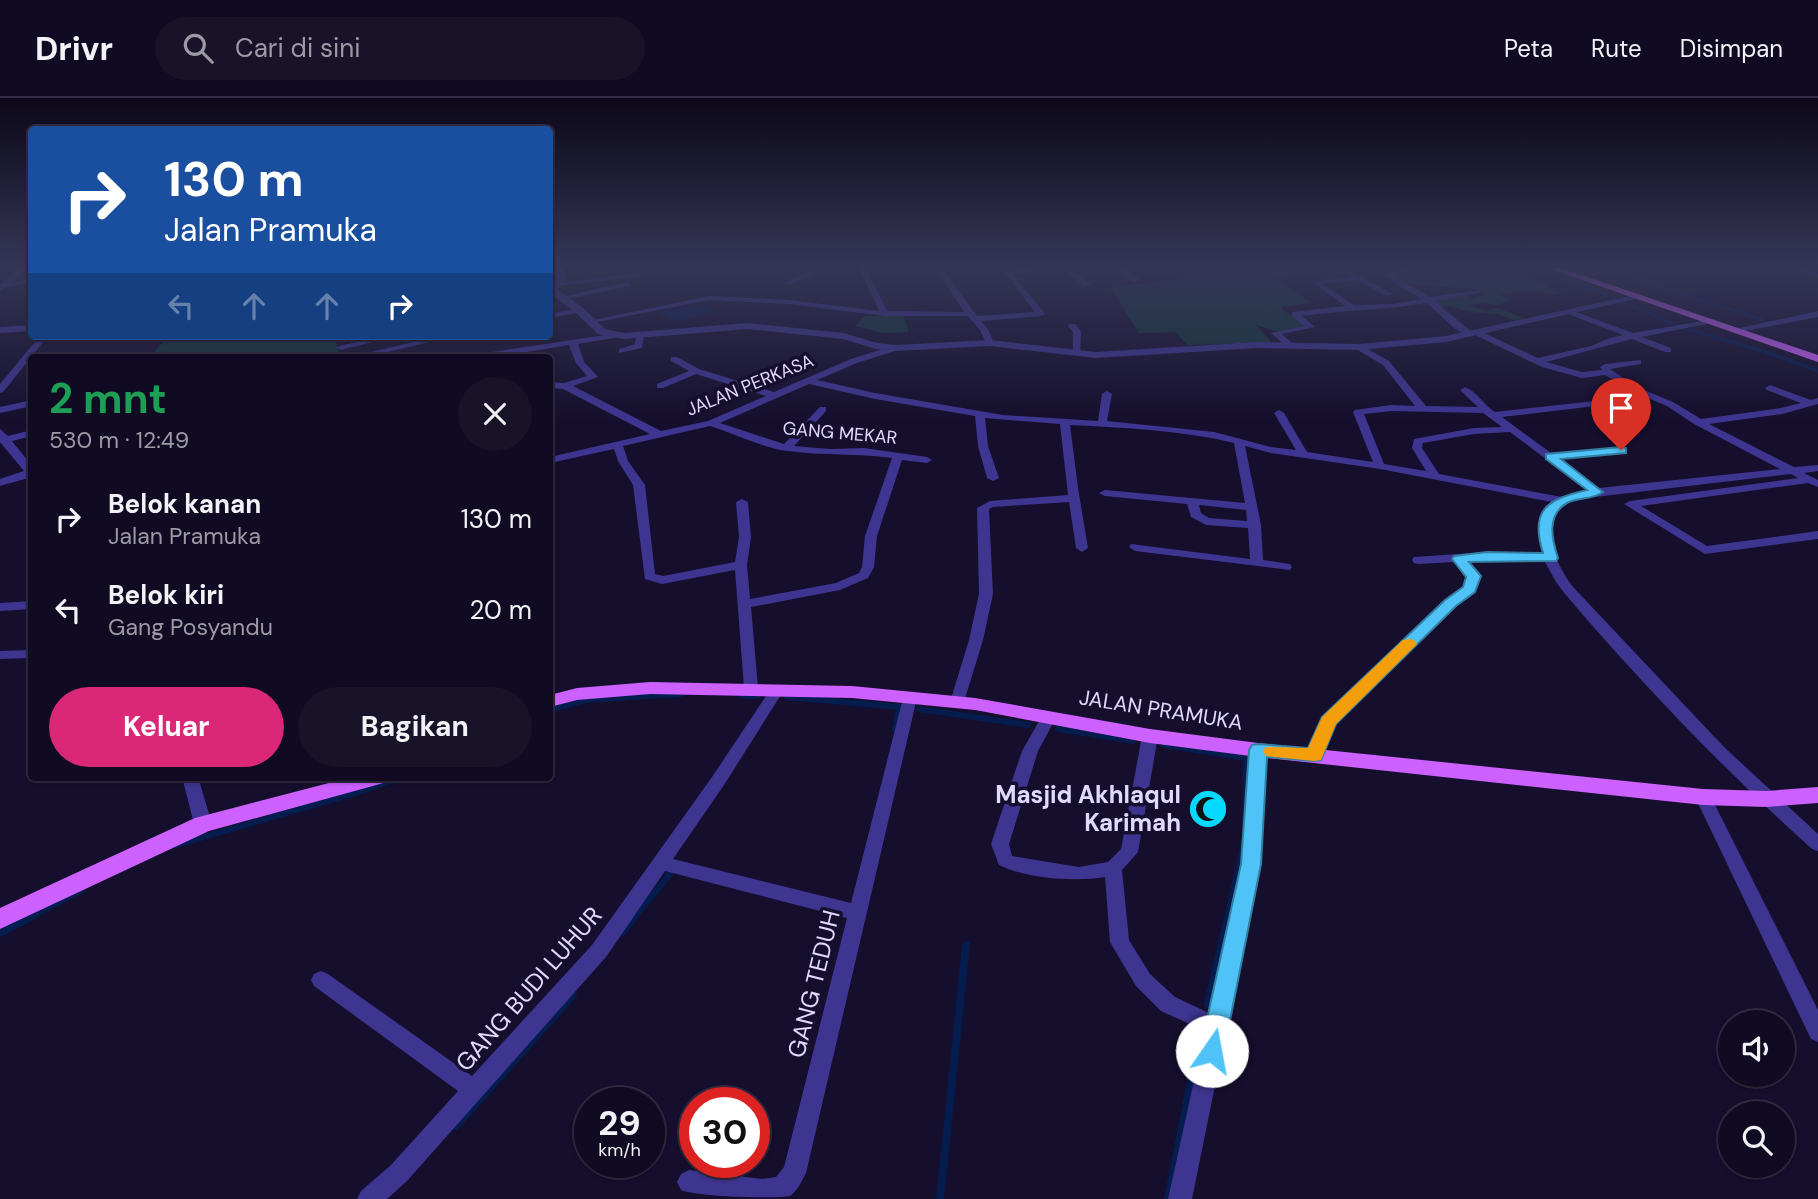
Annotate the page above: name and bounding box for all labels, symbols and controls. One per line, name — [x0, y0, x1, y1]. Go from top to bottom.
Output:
search box — [155, 17, 645, 80]
text: Drivr — [35, 27, 113, 70]
icon: search — [179, 29, 217, 67]
text: Cari di sini — [235, 31, 361, 65]
text: Peta — [1504, 33, 1553, 64]
text: Rute — [1591, 33, 1642, 64]
text: Disimpan — [1680, 33, 1783, 64]
text: 130 m — [164, 147, 304, 211]
icon: right — [49, 154, 140, 245]
text: Jalan Pramuka — [164, 209, 377, 251]
icon: left — [162, 287, 200, 325]
icon: ahead — [235, 287, 273, 325]
icon: ahead — [308, 287, 346, 325]
icon: right — [381, 287, 419, 325]
street label: JALAN PERKASA — [683, 349, 817, 421]
text: 2 mnt — [49, 371, 167, 426]
button: close — [458, 377, 532, 451]
pin — [1591, 378, 1651, 450]
icon: arrive — [1602, 389, 1640, 427]
street label: GANG MEKAR — [782, 416, 898, 450]
text: 530 m · 12:49 — [49, 425, 189, 455]
text: Belok kanan — [108, 487, 261, 521]
icon: right — [49, 500, 87, 538]
text: 130 m — [461, 502, 532, 536]
text: Jalan Pramuka — [108, 521, 261, 551]
text: Belok kiri — [108, 578, 224, 612]
icon: left — [49, 591, 87, 629]
text: 20 m — [469, 593, 532, 627]
text: Gang Posyandu — [108, 612, 273, 642]
street label: JALAN PRAMUKA — [1077, 683, 1245, 737]
button: Keluar — [49, 687, 284, 767]
button: Bagikan — [298, 687, 532, 767]
place label: Masjid Akhlaqul Karimah — [995, 779, 1181, 838]
mosque icon: Masjid Akhlaqul Karimah — [1187, 788, 1229, 830]
street label: GANG BUDI LUHUR — [449, 900, 609, 1077]
street label: GANG TEDUH — [780, 907, 847, 1061]
map controls — [1718, 1010, 1795, 1178]
button: sound — [1718, 1010, 1795, 1087]
position arrow — [1175, 1014, 1249, 1088]
speed limit sign: 30 — [679, 1087, 770, 1178]
text: 29 — [598, 1100, 641, 1146]
button: search — [1718, 1101, 1795, 1178]
text: km/h — [598, 1138, 641, 1162]

